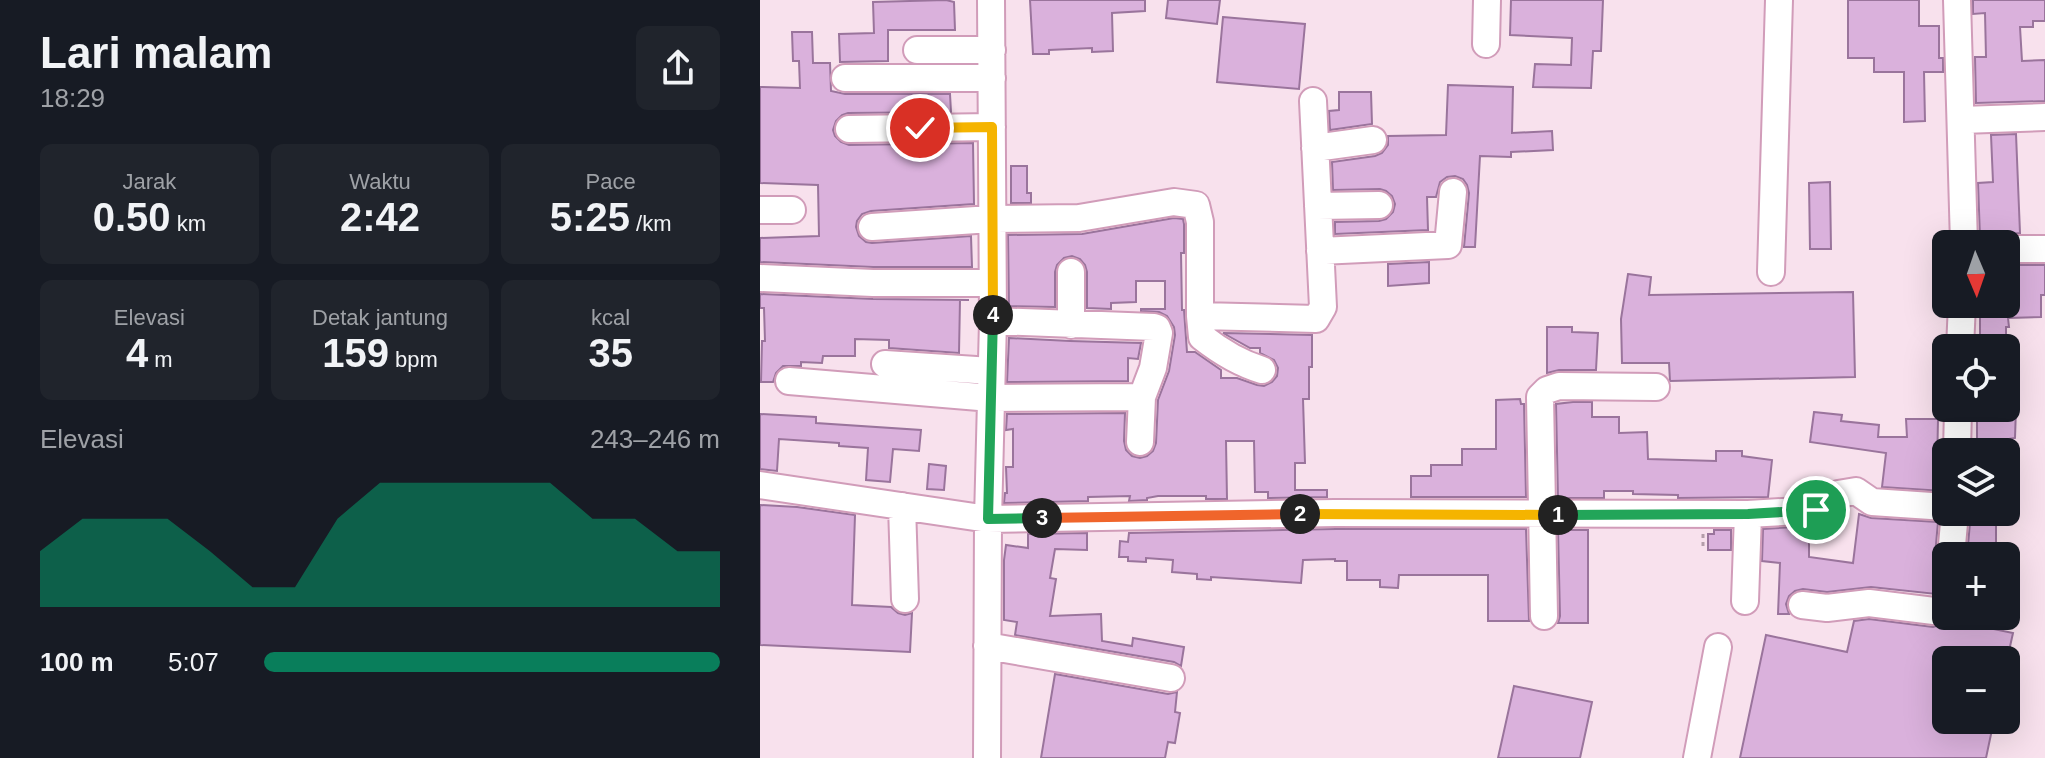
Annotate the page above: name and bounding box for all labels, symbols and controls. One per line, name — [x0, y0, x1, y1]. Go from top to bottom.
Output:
button: share — [636, 26, 720, 110]
text: Lari malam — [40, 28, 272, 77]
text: 18:29 — [40, 83, 105, 113]
pin — [886, 94, 954, 162]
icon: check — [898, 106, 942, 150]
text: Jarak — [122, 169, 176, 194]
text: Waktu — [349, 169, 411, 194]
text: Pace — [586, 169, 636, 194]
text: 0.50 — [93, 195, 171, 239]
text: 2:42 — [340, 195, 420, 239]
text: 5:25 — [550, 195, 630, 239]
text: km — [171, 211, 206, 236]
text: /km — [630, 211, 671, 236]
north arrow — [1932, 230, 2020, 318]
map controls — [1932, 230, 2020, 734]
pin: 4 — [973, 295, 1013, 335]
text: 4 — [987, 302, 999, 327]
text: Elevasi — [114, 305, 185, 330]
text: Detak jantung — [312, 305, 448, 330]
text: kcal — [591, 305, 630, 330]
text: 4 — [126, 331, 148, 375]
text: 159 — [322, 331, 389, 375]
text: 35 — [588, 331, 633, 375]
button: locate — [1932, 334, 2020, 422]
text: m — [148, 347, 173, 372]
text: bpm — [389, 347, 438, 372]
text: Elevasi — [40, 424, 124, 454]
text: 243–246 m — [590, 424, 720, 454]
button: layers — [1932, 438, 2020, 526]
pin — [1782, 476, 1850, 544]
icon: arrive — [1794, 488, 1838, 532]
pin: 2 — [1280, 494, 1320, 534]
pin: 1 — [1538, 495, 1578, 535]
pin: 3 — [1022, 498, 1062, 538]
text: 2 — [1294, 501, 1306, 526]
text: 1 — [1552, 502, 1564, 527]
text: 3 — [1036, 505, 1048, 530]
button: + — [1932, 542, 2020, 630]
button: − — [1932, 646, 2020, 734]
text: 100 m — [40, 647, 114, 677]
text: 5:07 — [168, 647, 219, 677]

